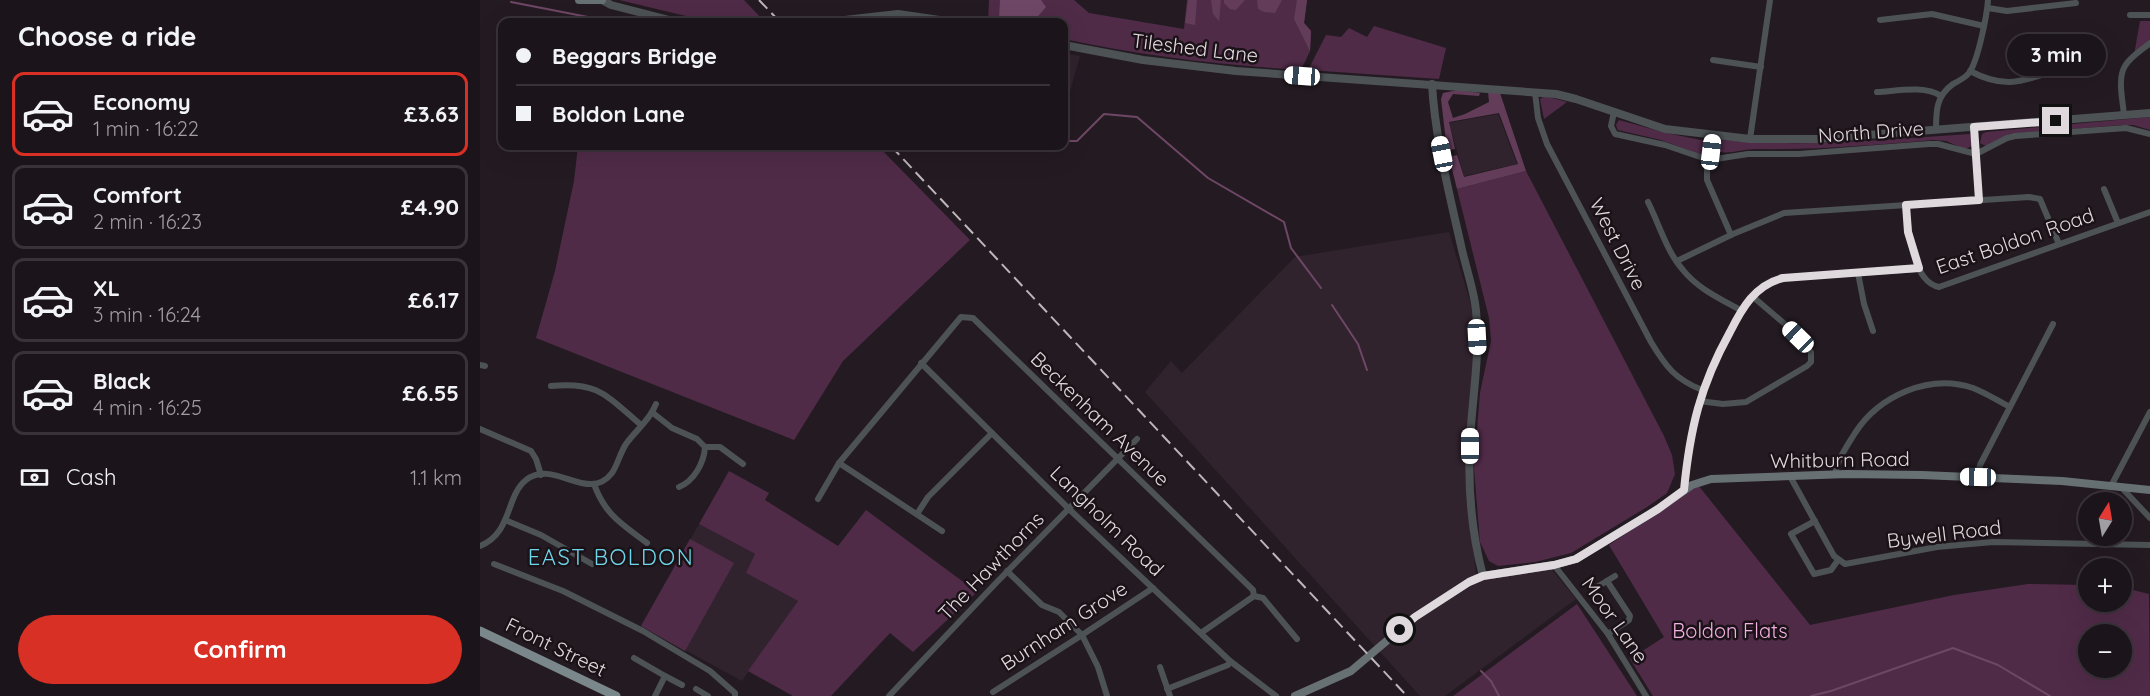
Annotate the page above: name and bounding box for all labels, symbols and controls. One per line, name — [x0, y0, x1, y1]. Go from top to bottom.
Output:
text: Choose a ride — [18, 19, 196, 53]
street label: Tileshed Lane — [1130, 27, 1260, 68]
callout: 3 min — [2006, 34, 2106, 76]
text: Beggars Bridge — [552, 42, 717, 70]
text: 3 min — [2031, 42, 2082, 67]
car — [1283, 66, 1321, 86]
icon: car — [21, 87, 75, 141]
text: Economy — [93, 88, 191, 116]
text: £3.63 — [404, 100, 459, 128]
text: Boldon Lane — [552, 100, 685, 128]
route end — [2042, 107, 2069, 134]
street label: North Drive — [1817, 115, 1925, 148]
text: 1 min · 16:22 — [93, 116, 199, 141]
car — [1700, 133, 1722, 171]
car — [1430, 135, 1454, 173]
icon: car — [21, 180, 75, 234]
text: Comfort — [93, 181, 182, 209]
text: £4.90 — [401, 193, 459, 221]
street label: West Drive — [1585, 194, 1652, 294]
street label: East Boldon Road — [1933, 202, 2097, 279]
text: 2 min · 16:23 — [93, 209, 202, 234]
icon: car — [21, 273, 75, 327]
text: XL — [93, 274, 120, 302]
text: £6.17 — [408, 286, 459, 314]
text: 3 min · 16:24 — [93, 302, 201, 327]
car — [1779, 318, 1817, 356]
car — [1467, 319, 1487, 355]
street label: Beckenham Avenue — [1026, 346, 1175, 491]
icon: car — [21, 366, 75, 420]
text: Black — [93, 367, 151, 395]
text: £6.55 — [402, 379, 459, 407]
text: 4 min · 16:25 — [93, 395, 202, 420]
car — [1461, 428, 1479, 464]
street label: Whitburn Road — [1770, 446, 1910, 473]
street label: Langholm Road — [1045, 460, 1169, 581]
icon: cash — [18, 461, 51, 494]
text: Cash — [66, 463, 117, 491]
text: 1.1 km — [410, 465, 462, 490]
car — [1960, 468, 1996, 486]
north arrow — [2078, 492, 2132, 546]
map controls — [2078, 492, 2132, 678]
street label: The Hawthorns — [933, 506, 1049, 625]
street label: Bywell Road — [1885, 514, 2003, 553]
district label: EAST BOLDON — [528, 543, 694, 571]
button: + — [2078, 558, 2132, 612]
street label: Moor Lane — [1577, 572, 1654, 668]
street label: Burnham Grove — [996, 575, 1132, 676]
street label: Front Street — [502, 611, 611, 682]
button: Confirm — [18, 615, 462, 684]
route start — [1386, 616, 1413, 643]
park label: Boldon Flats — [1672, 618, 1788, 643]
button: − — [2078, 624, 2132, 678]

